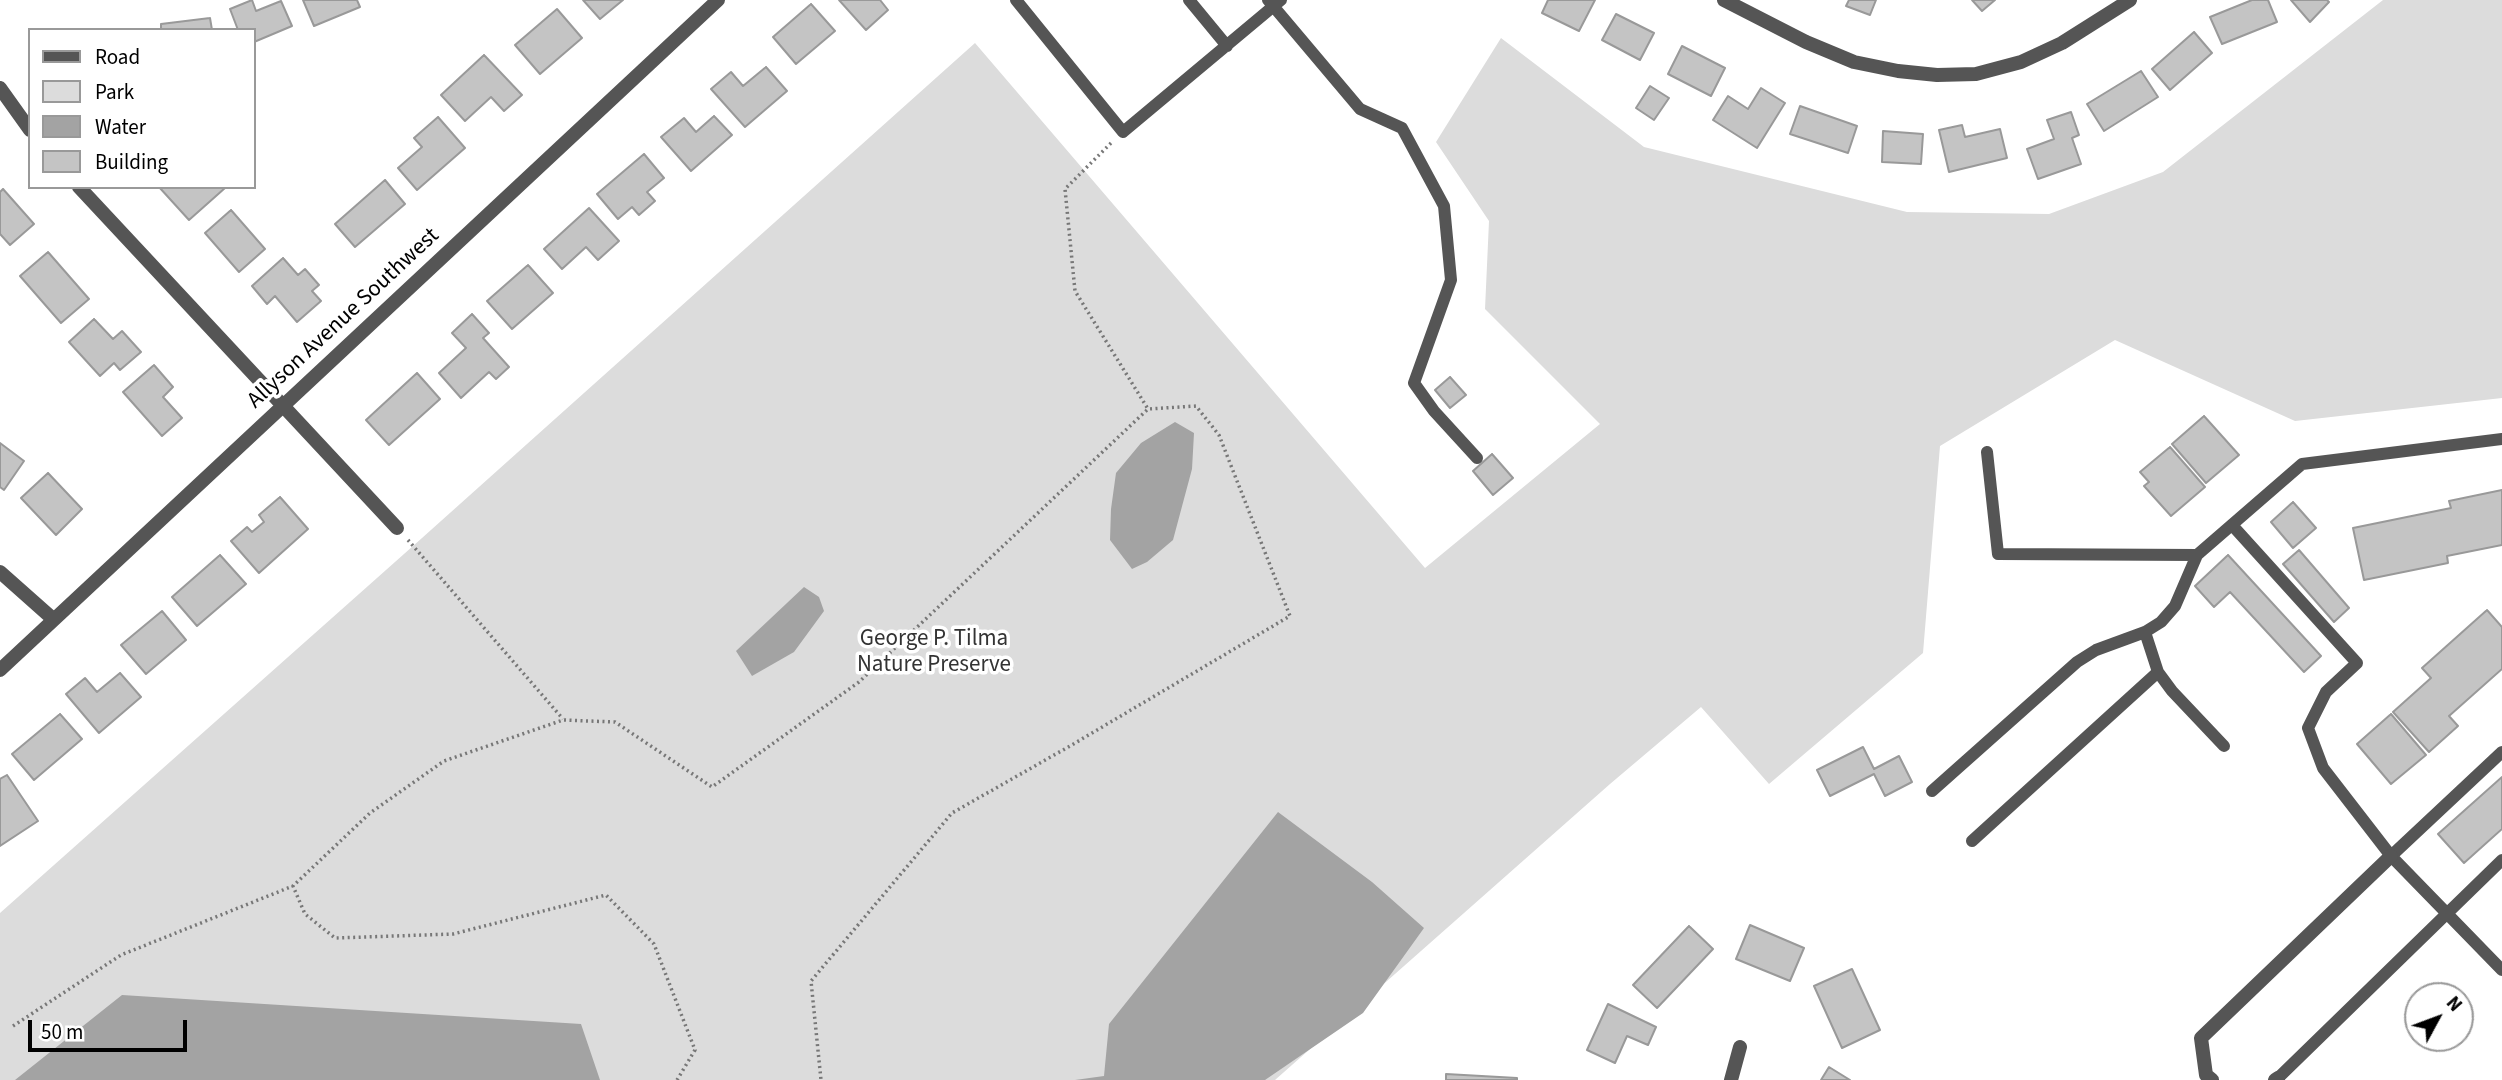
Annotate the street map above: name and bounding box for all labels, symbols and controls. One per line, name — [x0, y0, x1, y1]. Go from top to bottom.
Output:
legend — [28, 28, 256, 189]
text: Road — [95, 42, 140, 72]
text: Park — [95, 77, 134, 107]
text: Water — [95, 112, 146, 142]
text: Building — [95, 147, 168, 177]
street label: Allyson Avenue Southwest — [242, 223, 446, 415]
park label: George P. Tilma Nature Preserve — [857, 626, 1011, 680]
north arrow — [2404, 982, 2474, 1052]
text: N — [2439, 991, 2468, 1018]
scale bar — [32, 1006, 191, 1050]
text: 50 m — [41, 1017, 83, 1047]

